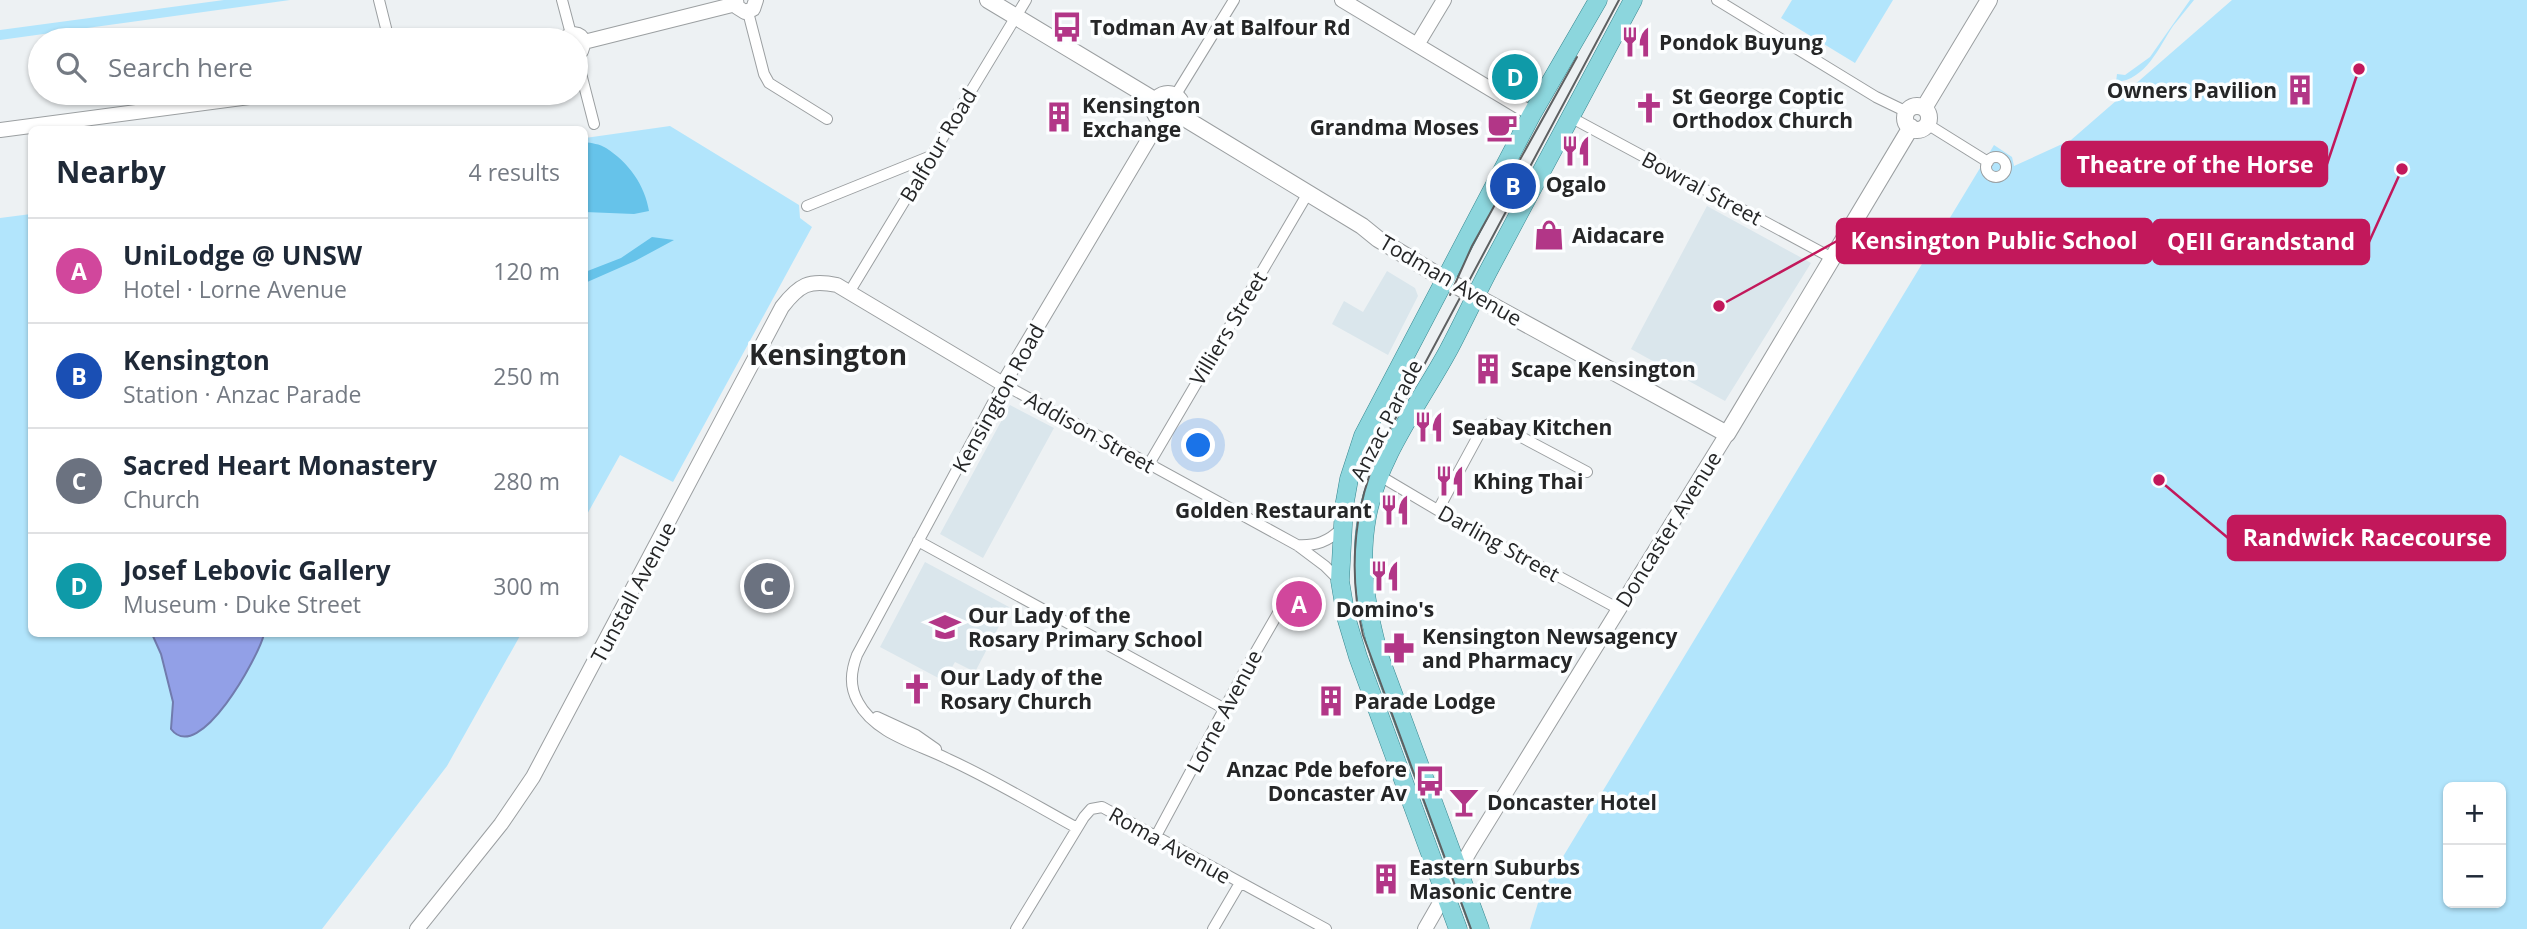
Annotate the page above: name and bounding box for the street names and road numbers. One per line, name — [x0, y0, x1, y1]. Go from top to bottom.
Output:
street label: Balfour Road — [893, 83, 983, 207]
street label: Bowral Street — [1637, 145, 1767, 231]
street label: Todman Avenue — [1375, 228, 1527, 332]
street label: Villiers Street — [1183, 266, 1273, 390]
street label: Kensington Road — [946, 319, 1050, 477]
street label: Anzac Parade — [1343, 355, 1429, 485]
street label: Addison Street — [1020, 385, 1160, 479]
street label: Doncaster Avenue — [1609, 446, 1727, 612]
street label: Darling Street — [1433, 498, 1565, 588]
street label: Tunstall Avenue — [584, 517, 682, 667]
street label: Lorne Avenue — [1180, 645, 1268, 777]
street label: Roma Avenue — [1104, 800, 1236, 890]

